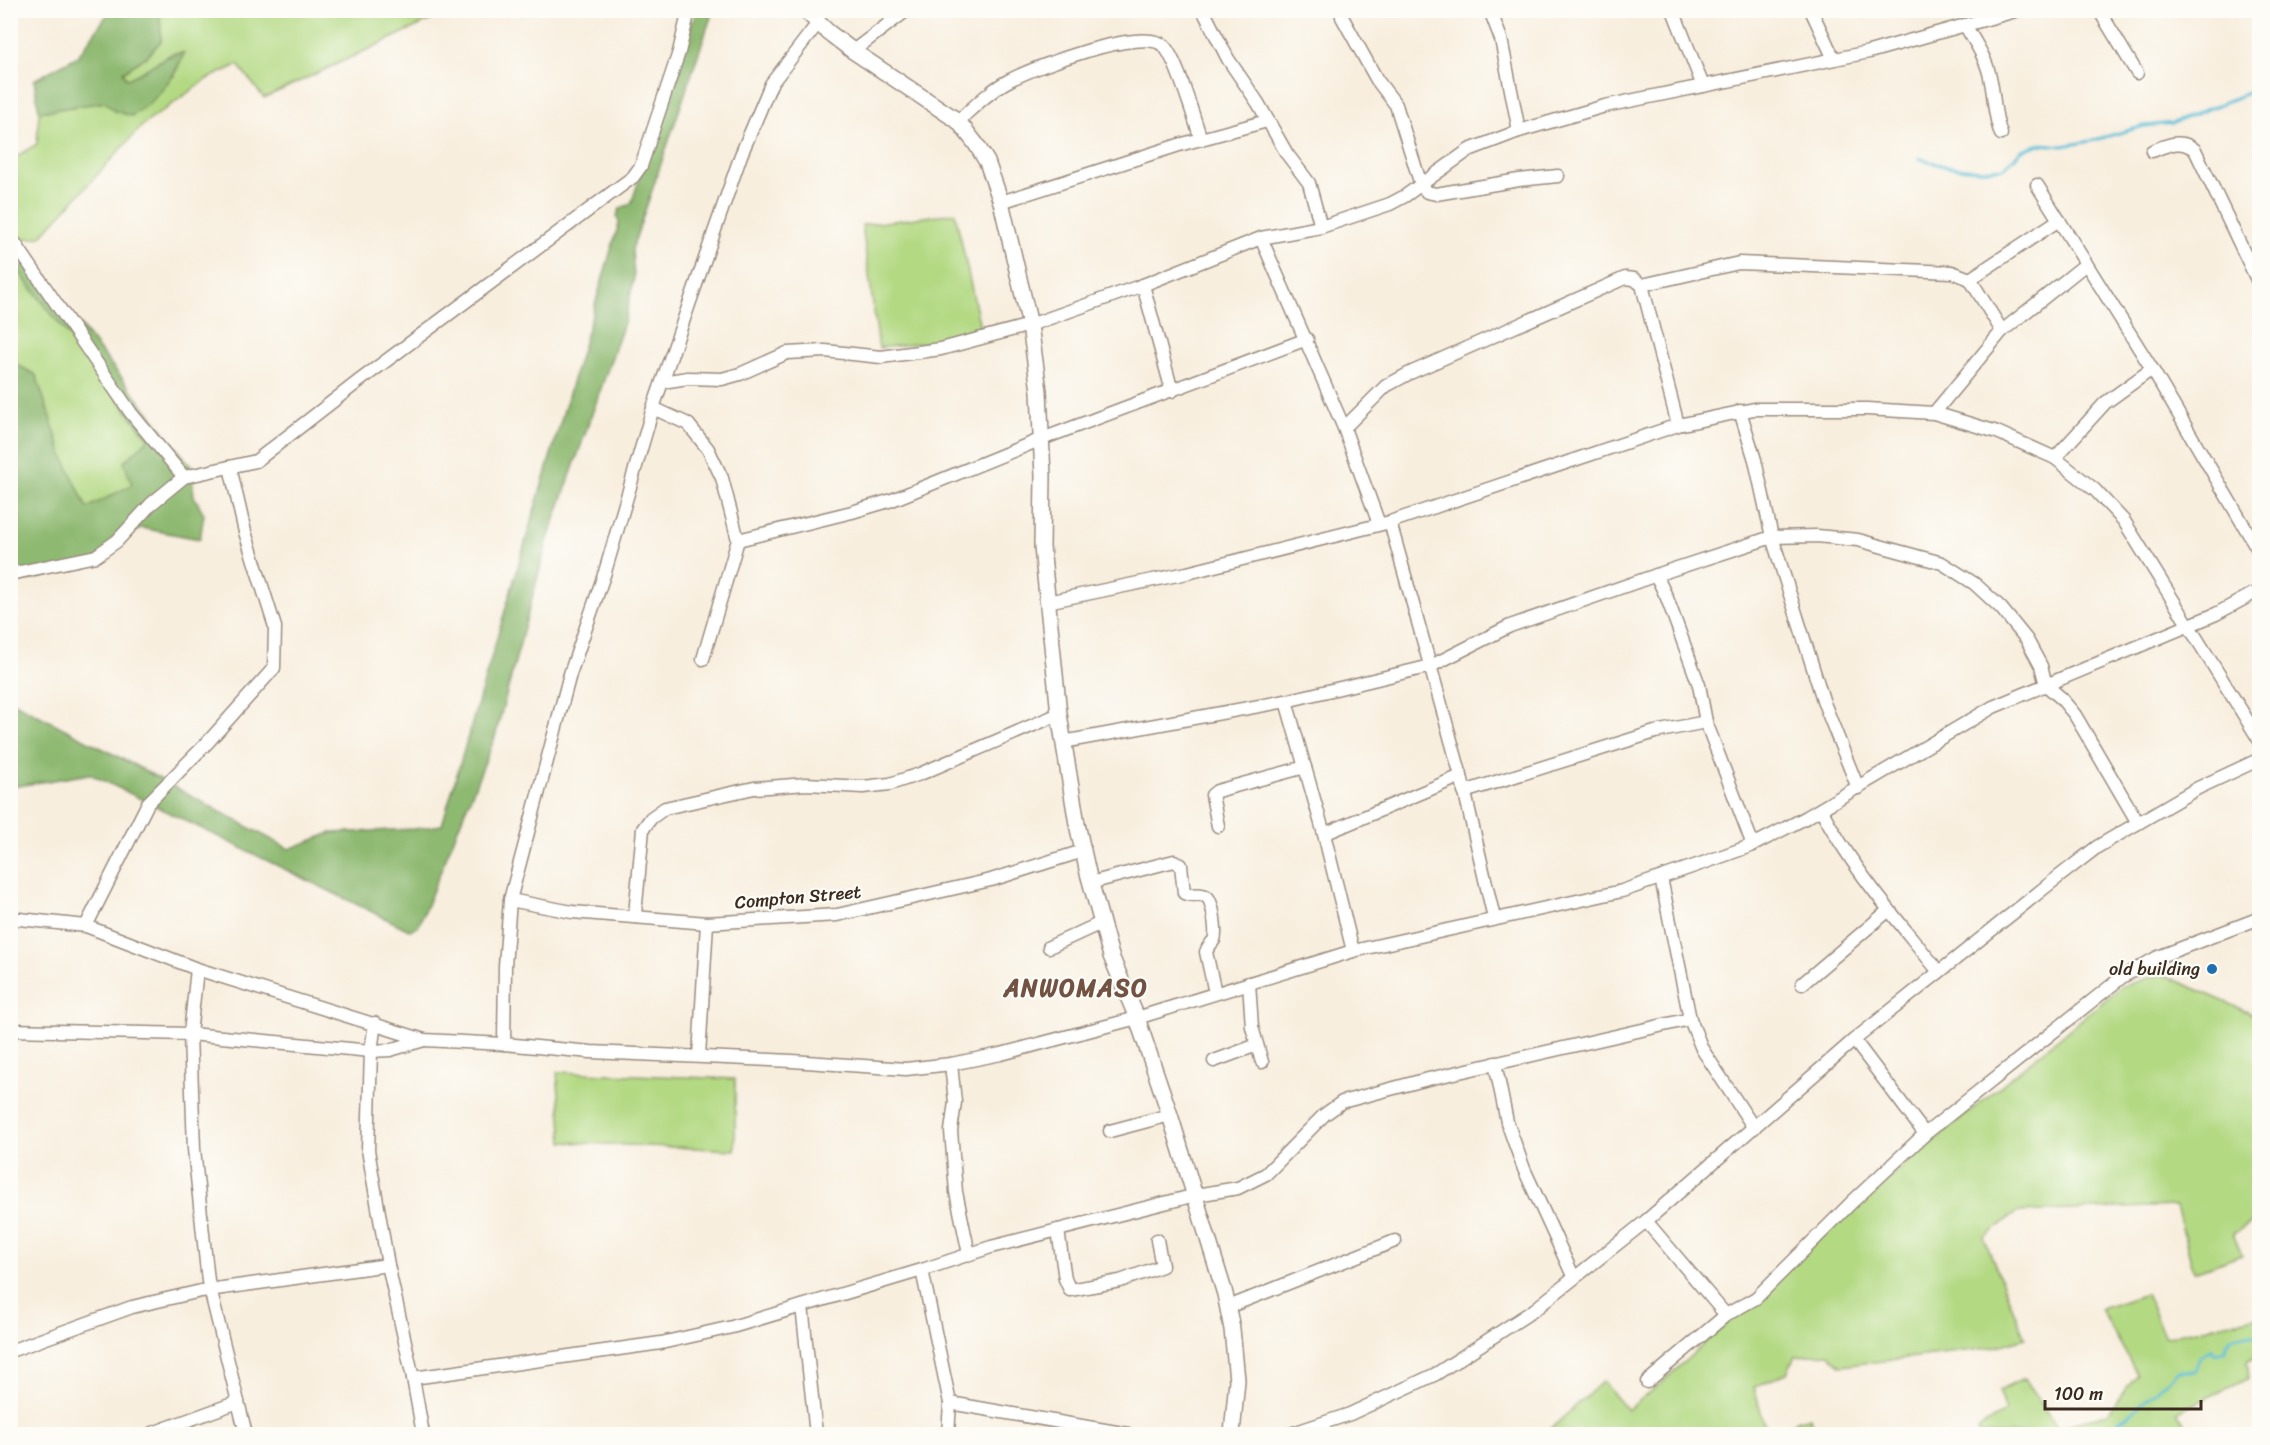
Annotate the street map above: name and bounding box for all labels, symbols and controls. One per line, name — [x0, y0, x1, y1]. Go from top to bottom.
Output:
street label: Compton Street — [733, 876, 863, 918]
place label: old building — [2109, 953, 2200, 985]
marker: old building — [2205, 962, 2219, 976]
district label: ANWOMASO — [1003, 967, 1148, 1009]
scale bar — [2045, 1373, 2201, 1411]
text: 100 m — [2054, 1378, 2103, 1410]

